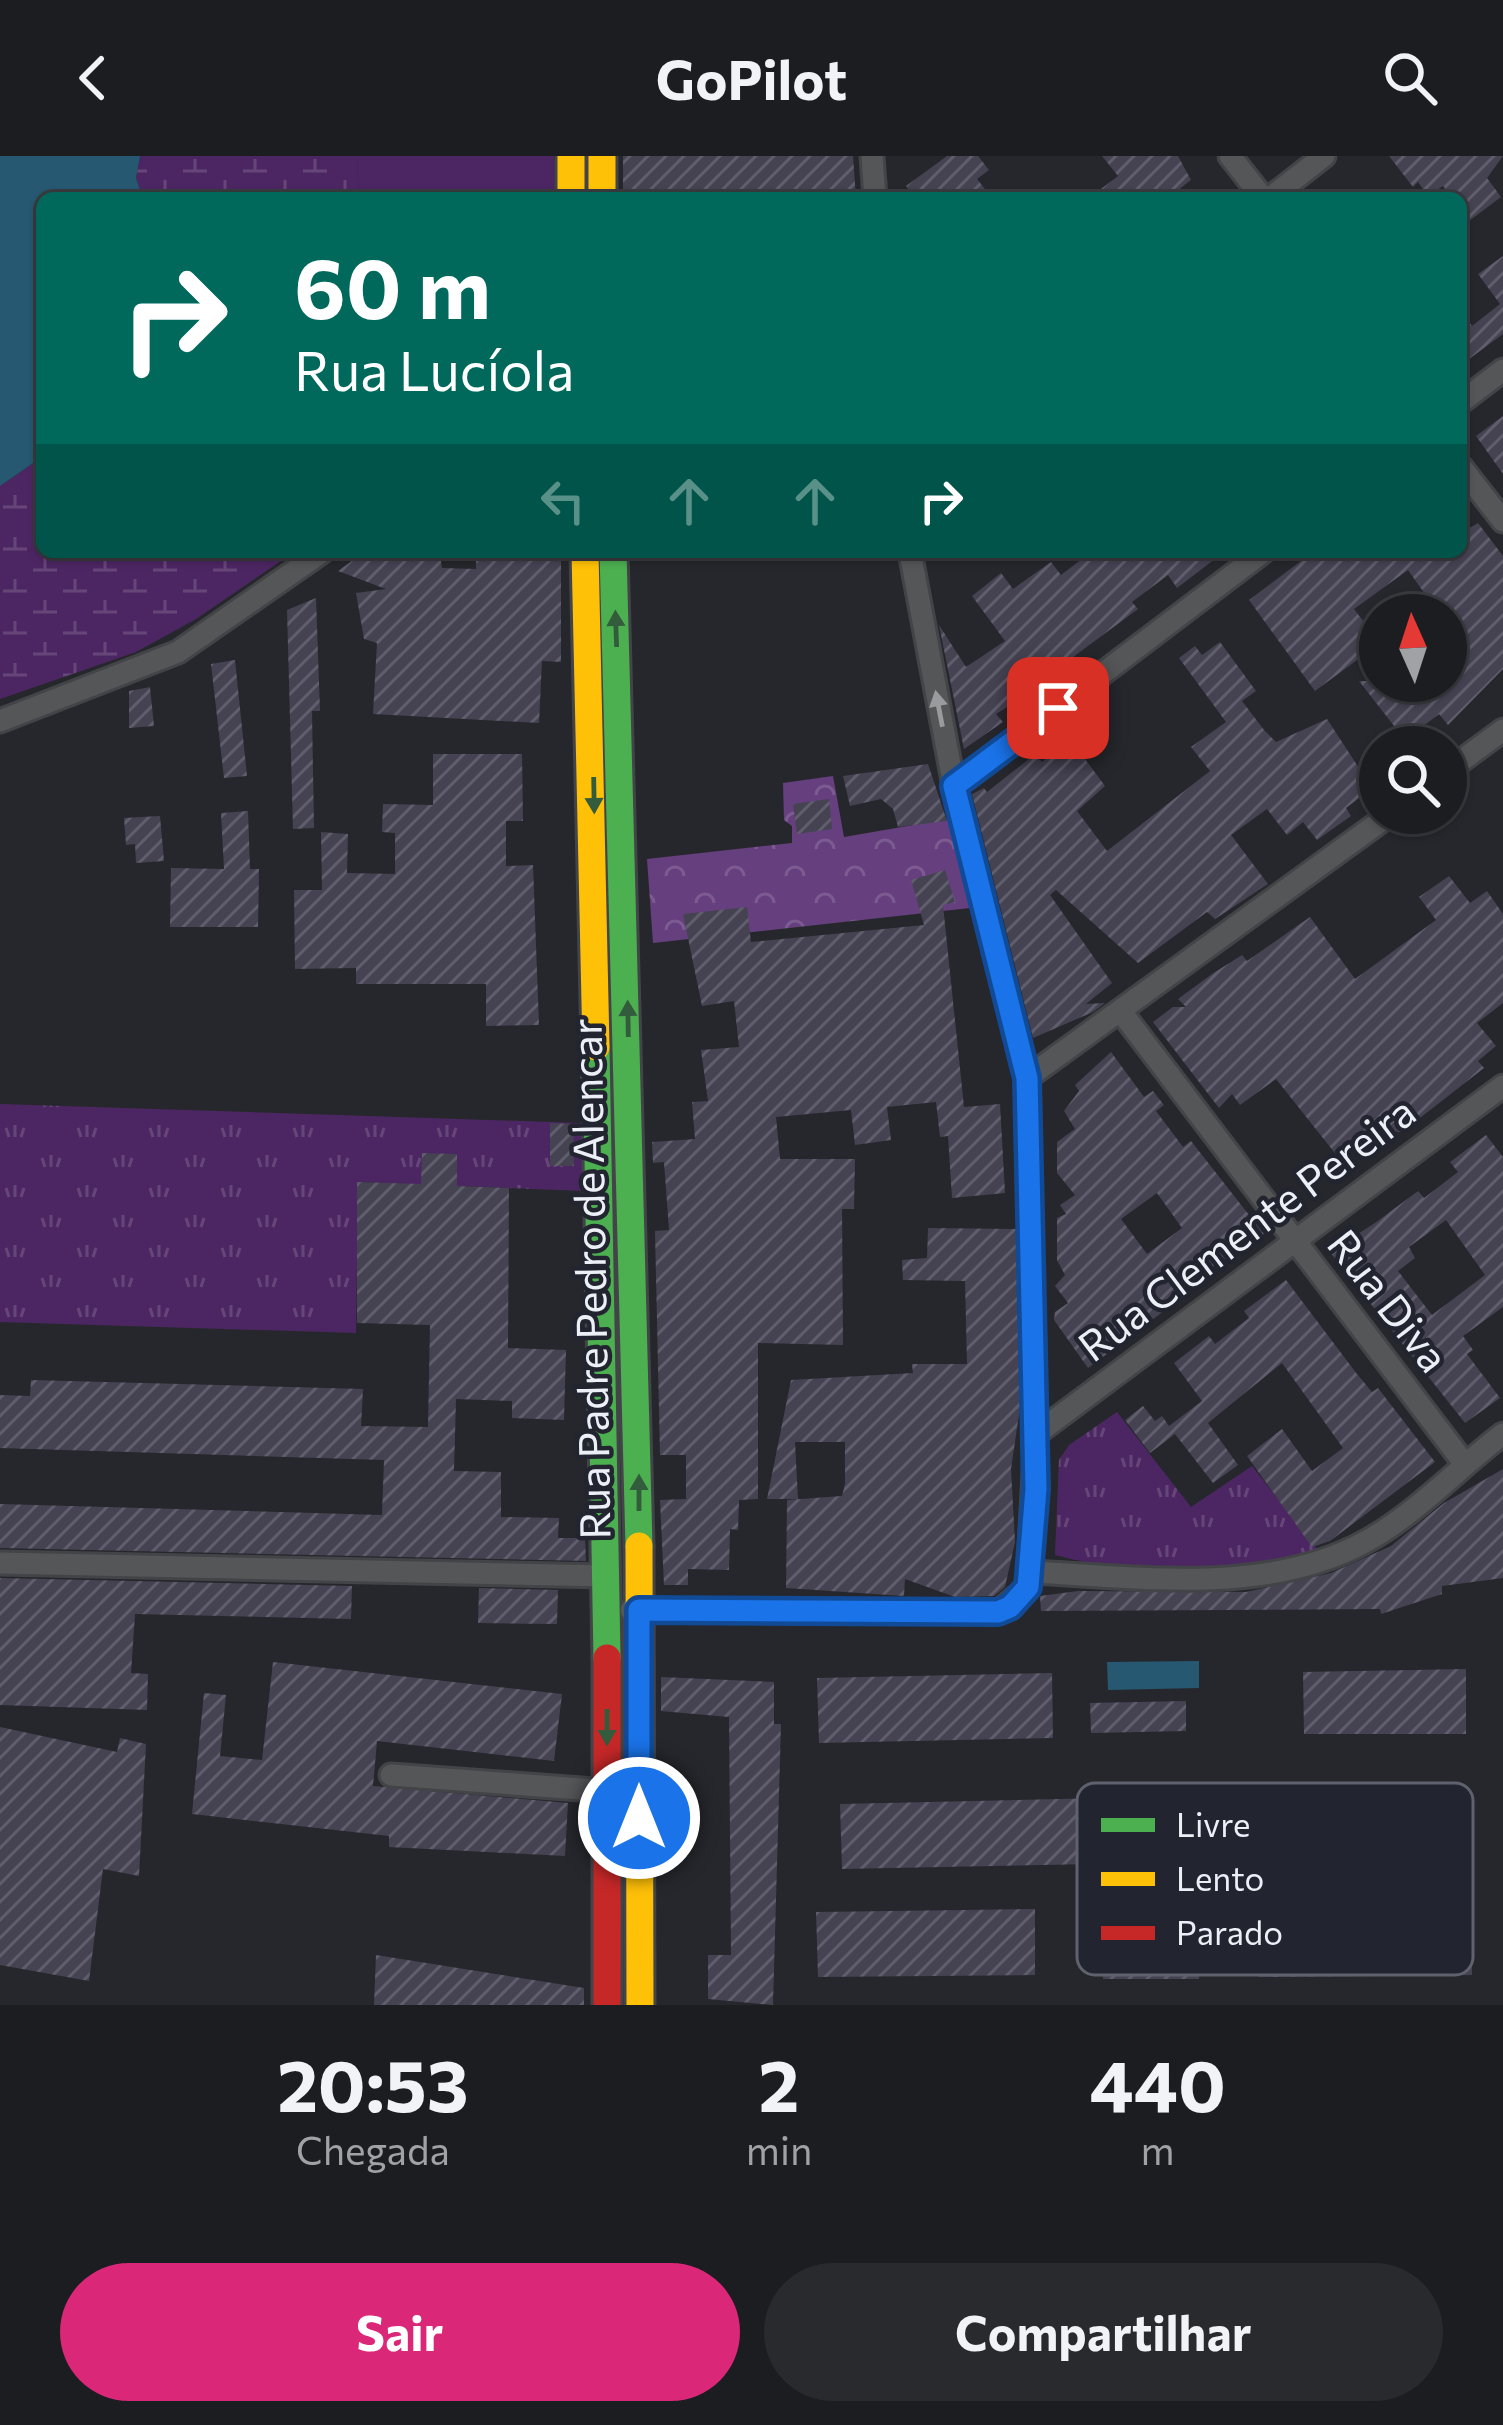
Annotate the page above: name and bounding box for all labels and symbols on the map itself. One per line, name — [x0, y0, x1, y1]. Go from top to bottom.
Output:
north arrow — [1359, 594, 1467, 702]
one-way arrow — [606, 609, 625, 647]
pin — [1007, 657, 1109, 759]
one-way arrow — [929, 690, 948, 728]
one-way arrow — [585, 777, 604, 815]
one-way arrow — [618, 999, 637, 1037]
street label: Rua Padre Pedro de Alencar — [558, 1018, 620, 1540]
street label: Rua Clemente Pereira — [1067, 1084, 1424, 1371]
street label: Rua Diva — [1318, 1218, 1461, 1381]
one-way arrow — [629, 1473, 649, 1511]
one-way arrow — [597, 1709, 617, 1747]
position arrow — [576, 1755, 702, 1881]
legend — [1077, 1783, 1473, 1975]
text: Livre — [1176, 1803, 1250, 1844]
text: Lento — [1176, 1857, 1264, 1898]
text: Parado — [1176, 1911, 1283, 1952]

